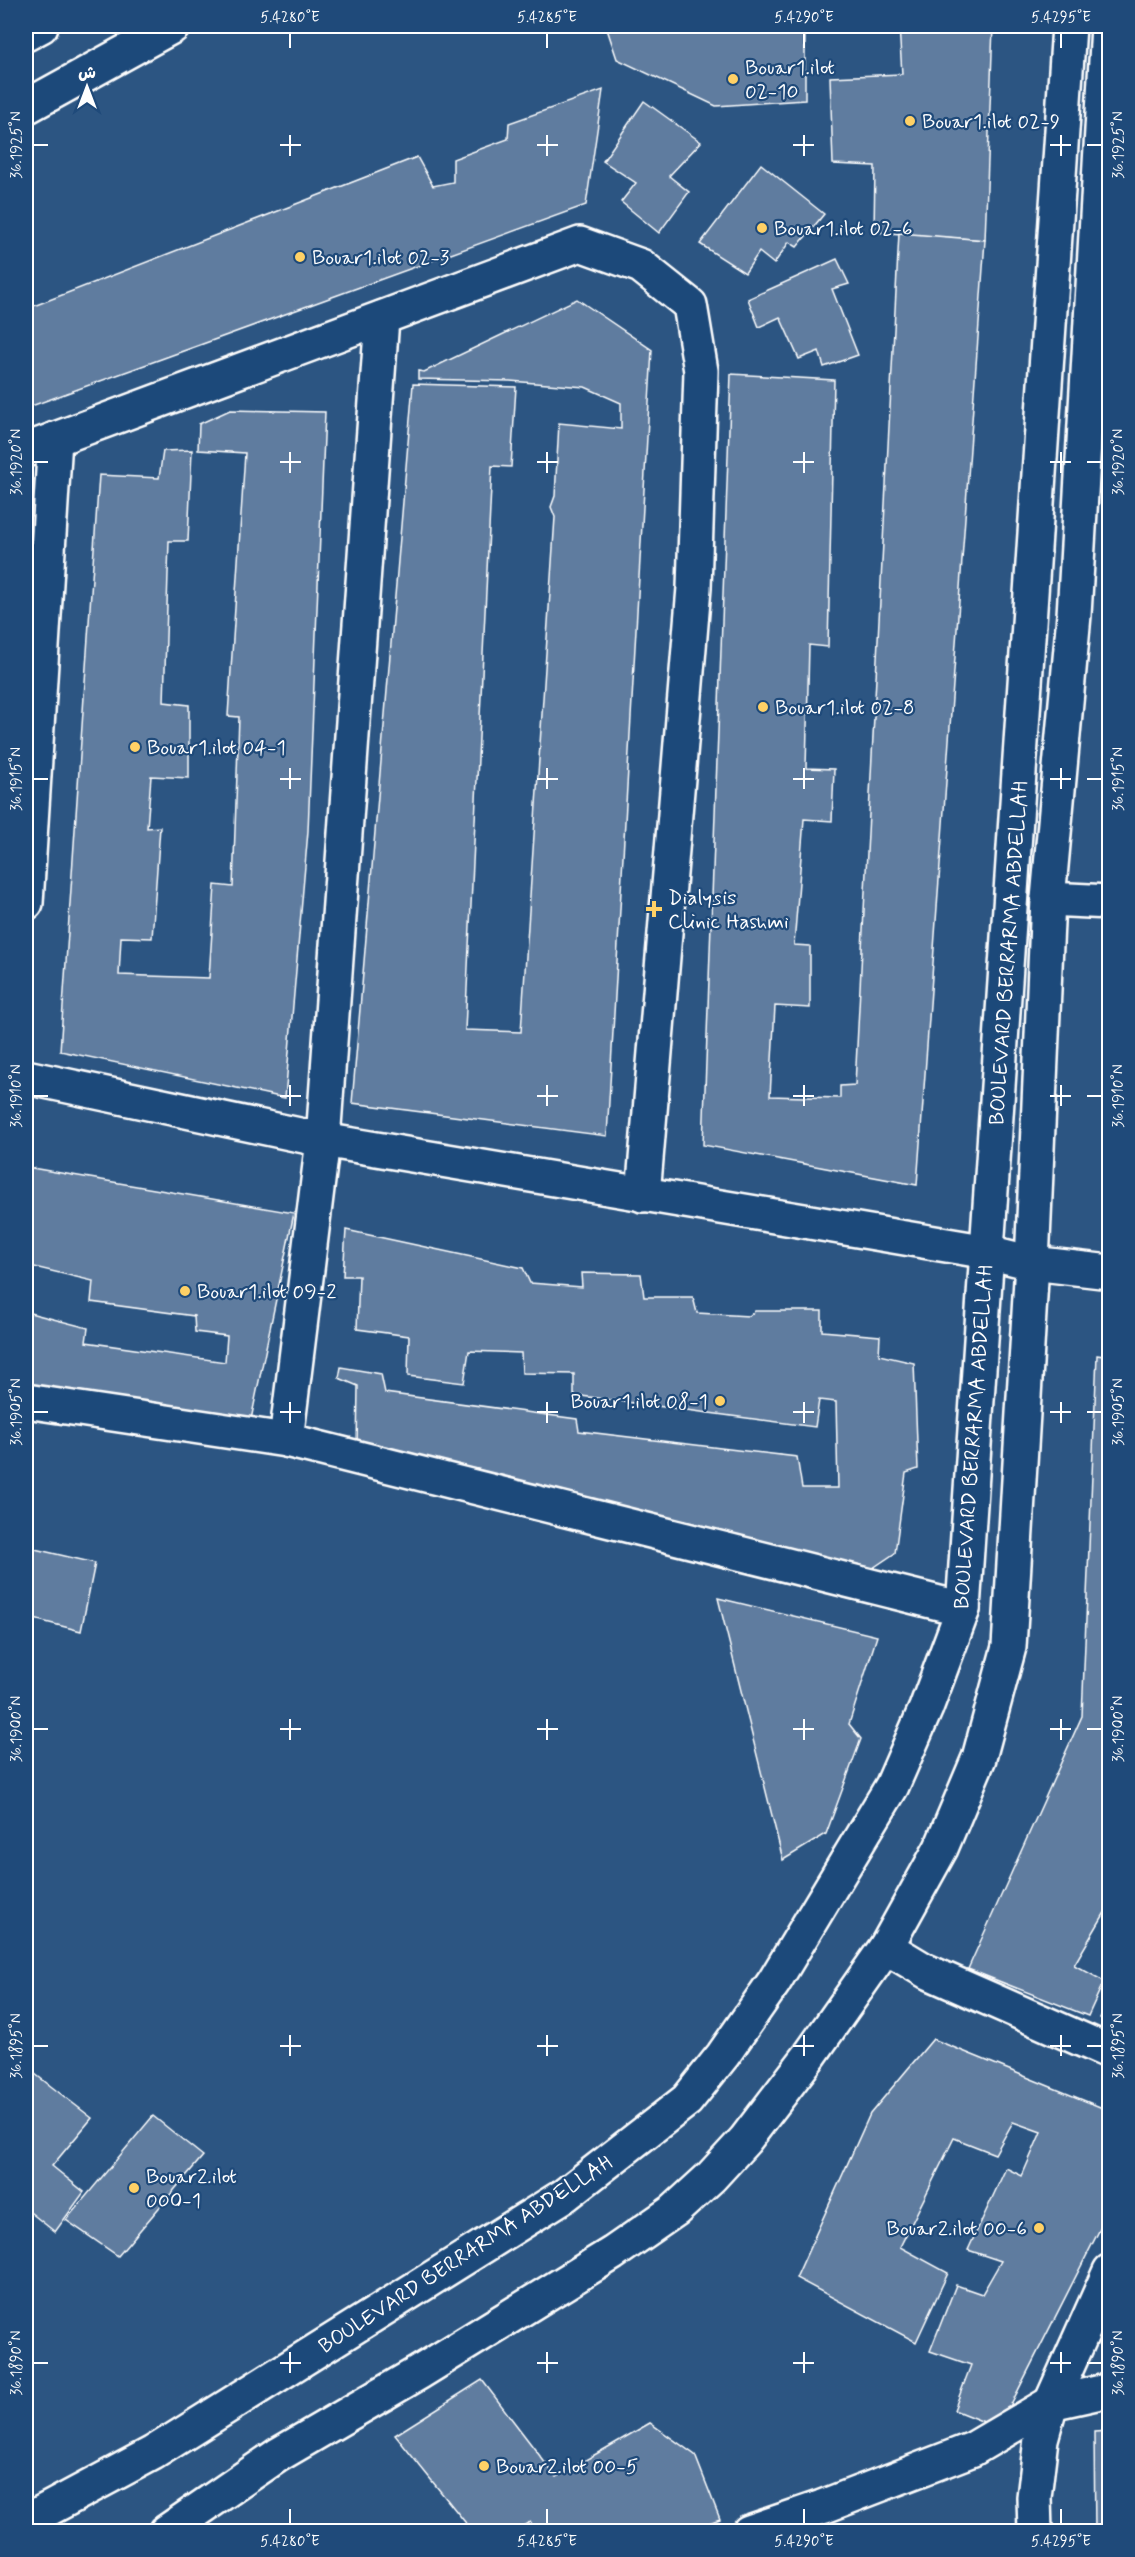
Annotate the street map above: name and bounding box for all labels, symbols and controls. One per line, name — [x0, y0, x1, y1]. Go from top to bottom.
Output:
text: 5.4280°E — [260, 8, 320, 28]
text: 5.4285°E — [517, 8, 577, 28]
text: 5.4290°E — [774, 8, 834, 28]
text: 5.4295°E — [1031, 8, 1091, 28]
place label: Bouar1.ilot 02-10 — [745, 54, 835, 106]
north arrow — [57, 57, 117, 117]
text: ش — [78, 63, 96, 84]
marker: Bouar1.ilot 02-10 — [726, 72, 740, 86]
place label: Bouar1.ilot 02-9 — [922, 108, 1060, 136]
text: 36.1925°N — [7, 111, 27, 179]
text: 36.1925°N — [1109, 111, 1129, 179]
marker: Bouar1.ilot 02-9 — [903, 114, 917, 128]
place label: Bouar1.ilot 02-6 — [774, 215, 913, 243]
marker: Bouar1.ilot 02-6 — [755, 221, 769, 235]
place label: Bouar1.ilot 02-3 — [312, 244, 450, 272]
marker: Bouar1.ilot 02-3 — [293, 250, 307, 264]
text: 36.1920°N — [7, 429, 27, 495]
text: 36.1920°N — [1109, 429, 1129, 495]
place label: Bouar1.ilot 02-8 — [775, 694, 915, 722]
marker: Bouar1.ilot 02-8 — [756, 700, 770, 714]
place label: Bouar1.ilot 04-1 — [147, 734, 286, 762]
marker: Bouar1.ilot 04-1 — [128, 740, 142, 754]
text: 36.1915°N — [7, 747, 27, 811]
text: 36.1915°N — [1109, 747, 1129, 811]
street label: BOULEVARD BERRARMA ABDELLAH — [983, 780, 1035, 1126]
place label: Dialysis Clinic Hashmi — [668, 884, 789, 936]
marker: Dialysis Clinic Hashmi — [645, 900, 663, 918]
text: 36.1910°N — [7, 1064, 27, 1128]
text: 36.1910°N — [1109, 1064, 1129, 1128]
street label: BOULEVARD BERRARMA ABDELLAH — [948, 1264, 1000, 1610]
place label: Bouar1.ilot 09-2 — [197, 1278, 337, 1306]
marker: Bouar1.ilot 09-2 — [178, 1284, 192, 1298]
text: 36.1905°N — [7, 1378, 27, 1446]
text: 36.1905°N — [1109, 1378, 1129, 1446]
place label: Bouar1.ilot 08-1 — [570, 1388, 708, 1416]
marker: Bouar1.ilot 08-1 — [713, 1394, 727, 1408]
text: 36.1900°N — [7, 1696, 27, 1762]
text: 36.1900°N — [1109, 1696, 1129, 1762]
text: 36.1895°N — [7, 2013, 27, 2079]
text: 36.1895°N — [1109, 2013, 1129, 2079]
street label: BOULEVARD BERRARMA ABDELLAH — [313, 2149, 618, 2361]
place label: Bouar2.ilot 000-1 — [146, 2163, 237, 2215]
marker: Bouar2.ilot 000-1 — [127, 2181, 141, 2195]
place label: Bouar2.ilot 00-6 — [887, 2215, 1027, 2243]
marker: Bouar2.ilot 00-6 — [1032, 2221, 1046, 2235]
text: 36.1890°N — [7, 2331, 27, 2395]
text: 36.1890°N — [1109, 2331, 1129, 2395]
place label: Bouar2.ilot 00-5 — [496, 2453, 638, 2481]
marker: Bouar2.ilot 00-5 — [477, 2459, 491, 2473]
text: 5.4280°E — [260, 2532, 320, 2552]
text: 5.4285°E — [517, 2532, 577, 2552]
text: 5.4290°E — [774, 2532, 834, 2552]
text: 5.4295°E — [1031, 2532, 1091, 2552]

